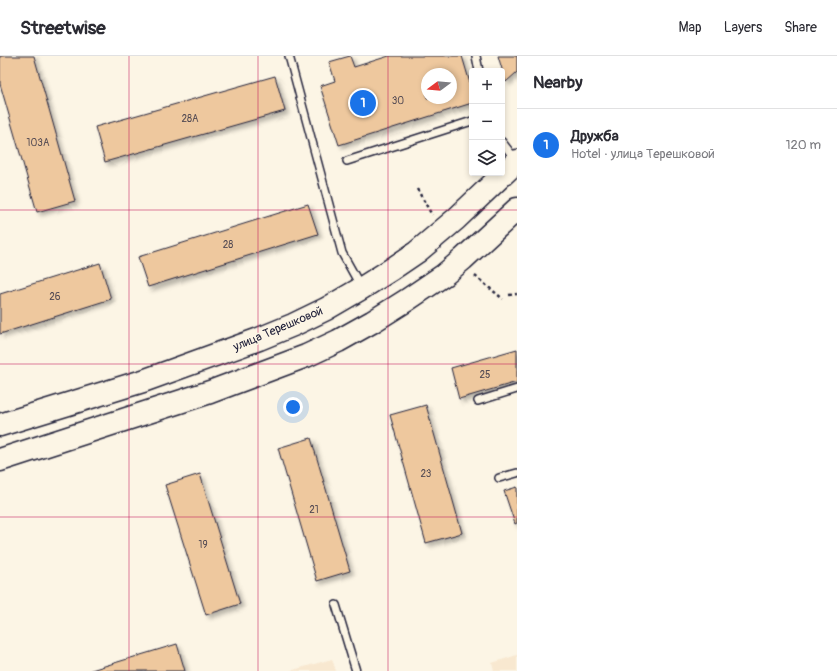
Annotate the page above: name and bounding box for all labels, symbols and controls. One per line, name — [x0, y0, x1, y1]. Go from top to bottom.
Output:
text: Streetwise — [20, 16, 106, 40]
text: Map — [679, 19, 702, 36]
text: Layers — [724, 19, 762, 36]
text: Share — [784, 19, 817, 36]
north arrow — [421, 68, 457, 104]
map controls — [469, 68, 505, 176]
button: + — [469, 68, 505, 104]
text: Nearby — [533, 72, 582, 93]
pin: 1 — [350, 88, 376, 118]
house number: 30 — [392, 95, 404, 107]
button: − — [469, 104, 505, 140]
house number: 28А — [181, 113, 199, 125]
text: Дружба — [571, 127, 619, 146]
house number: 103А — [27, 137, 50, 149]
text: 1 — [543, 137, 549, 153]
text: 120 m — [785, 137, 821, 153]
button: layers — [469, 140, 505, 176]
text: Hotel · улица Терешковой — [571, 146, 715, 162]
house number: 28 — [223, 239, 233, 251]
house number: 26 — [49, 291, 61, 303]
street label: улица Терешковой — [230, 303, 325, 355]
house number: 25 — [479, 369, 491, 381]
your location — [283, 397, 303, 417]
house number: 23 — [421, 468, 432, 480]
house number: 21 — [309, 504, 319, 516]
house number: 19 — [198, 539, 208, 551]

